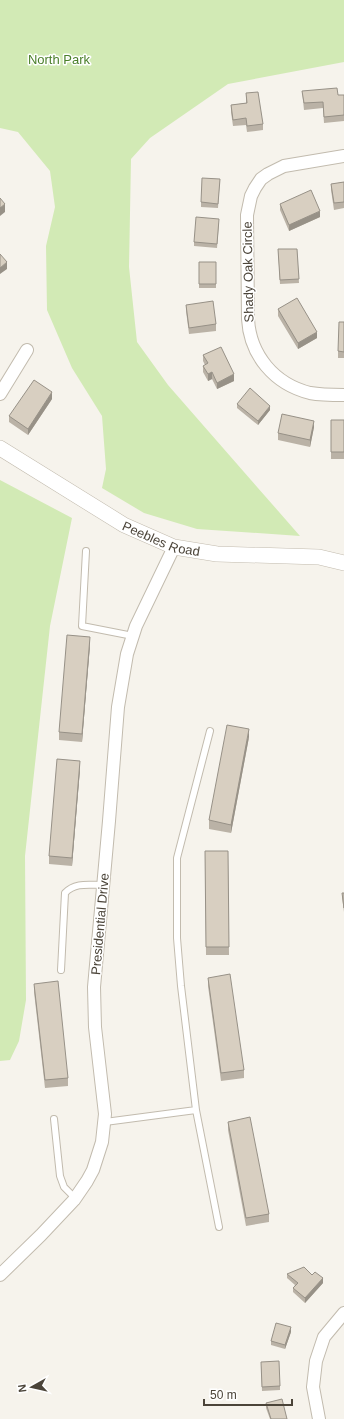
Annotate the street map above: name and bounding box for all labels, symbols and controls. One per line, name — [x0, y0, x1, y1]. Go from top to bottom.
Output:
park label: North Park — [28, 52, 91, 67]
street label: Shady Oak Circle — [240, 221, 256, 323]
street label: Peebles Road — [120, 518, 201, 559]
street label: Presidential Drive — [88, 873, 112, 975]
north arrow — [12, 1367, 52, 1407]
scale bar — [204, 1381, 292, 1407]
text: N — [16, 1384, 29, 1393]
text: 50 m — [210, 1388, 237, 1402]

